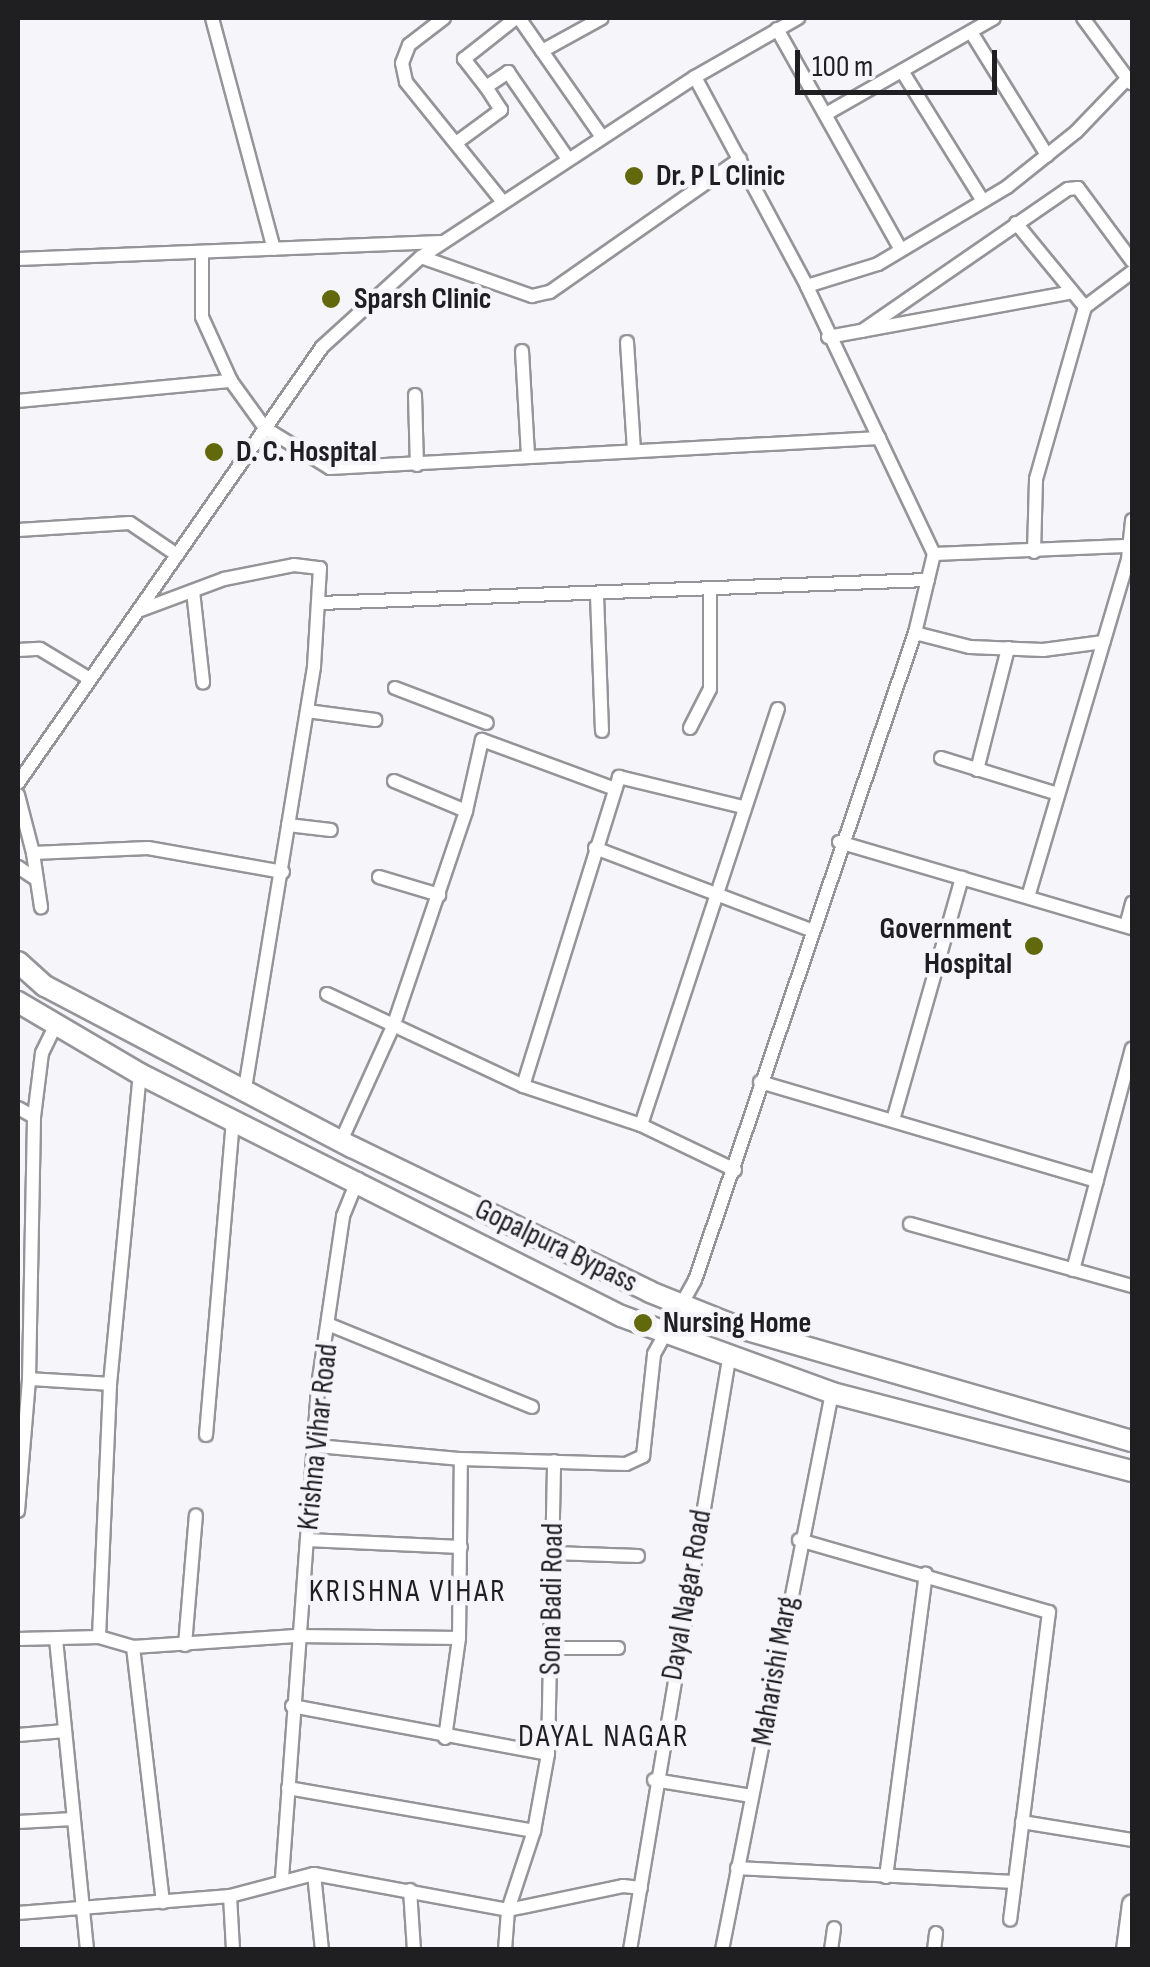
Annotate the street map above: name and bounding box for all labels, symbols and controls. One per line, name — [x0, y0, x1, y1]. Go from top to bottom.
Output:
scale bar — [800, 30, 1002, 92]
text: 100 m — [812, 49, 873, 85]
place label: Dr. P L Clinic — [656, 158, 785, 194]
marker: Dr. P L Clinic — [621, 163, 647, 189]
place label: Sparsh Clinic — [354, 281, 492, 317]
marker: Sparsh Clinic — [318, 286, 344, 312]
place label: D. C. Hospital — [236, 434, 377, 470]
marker: D. C. Hospital — [201, 439, 227, 465]
place label: Government Hospital — [880, 911, 1012, 982]
marker: Government Hospital — [1021, 933, 1047, 959]
street label: Gopalpura Bypass — [469, 1191, 643, 1301]
place label: Nursing Home — [663, 1305, 811, 1341]
marker: Nursing Home — [632, 1312, 654, 1334]
street label: Krishna Vihar Road — [290, 1342, 346, 1532]
street label: Dayal Nagar Road — [654, 1507, 720, 1683]
street label: Sona Badi Road — [533, 1523, 571, 1675]
district label: KRISHNA VIHAR — [309, 1573, 507, 1611]
street label: Maharishi Marg — [744, 1593, 806, 1749]
district label: DAYAL NAGAR — [518, 1718, 690, 1756]

